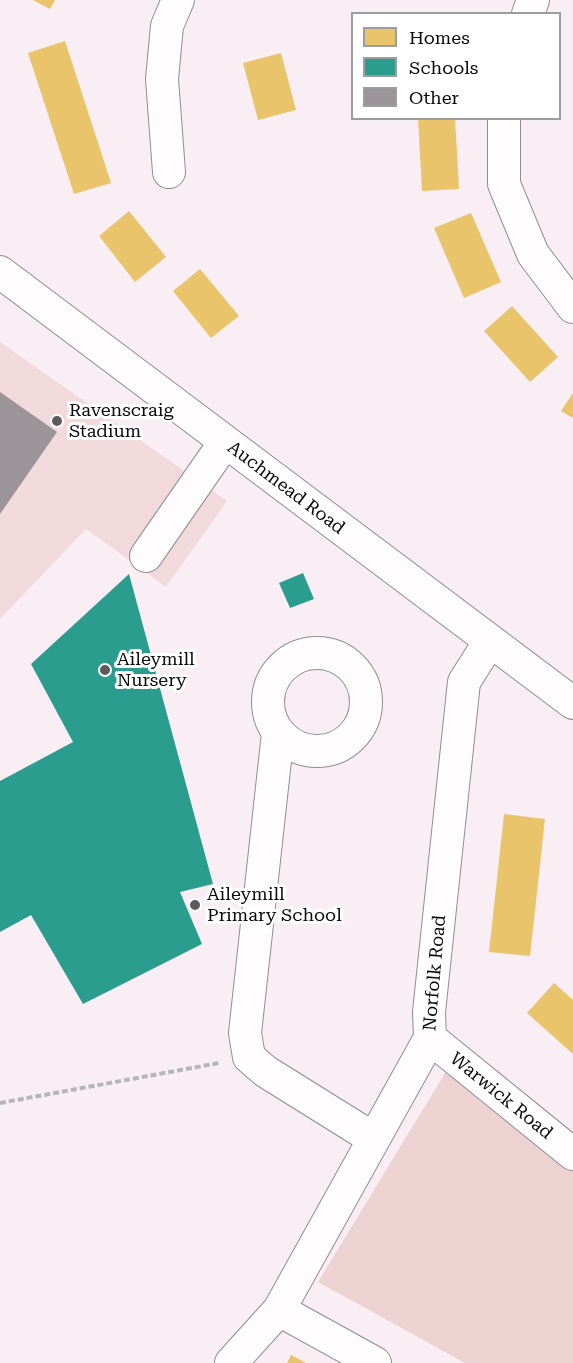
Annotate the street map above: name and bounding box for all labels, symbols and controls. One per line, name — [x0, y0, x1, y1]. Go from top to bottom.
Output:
legend — [351, 12, 561, 120]
text: Homes — [409, 27, 470, 48]
text: Schools — [409, 57, 478, 78]
text: Other — [409, 87, 459, 108]
place label: Ravenscraig Stadium — [69, 400, 174, 442]
marker: Ravenscraig Stadium — [50, 414, 64, 428]
street label: Auchmead Road — [223, 437, 349, 539]
place label: Aileymill Nursery — [117, 649, 195, 692]
marker: Aileymill Nursery — [98, 663, 112, 677]
place label: Aileymill Primary School — [207, 884, 342, 926]
marker: Aileymill Primary School — [188, 898, 202, 912]
street label: Norfolk Road — [419, 914, 451, 1032]
street label: Warwick Road — [445, 1048, 557, 1144]

